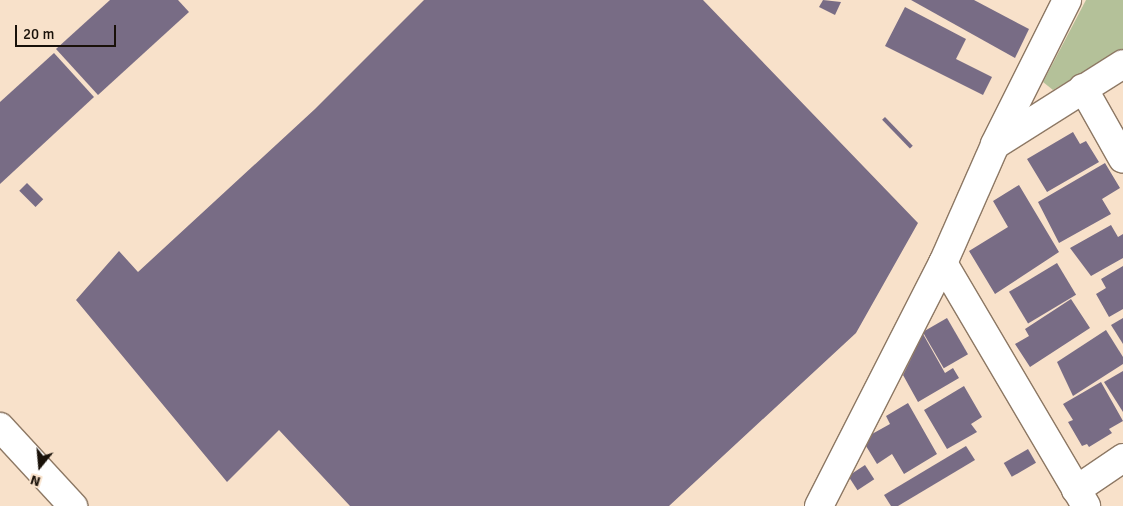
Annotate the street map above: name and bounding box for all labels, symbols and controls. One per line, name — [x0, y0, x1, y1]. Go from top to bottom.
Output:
scale bar — [18, 15, 119, 47]
text: 20 m — [23, 25, 54, 43]
north arrow — [15, 441, 65, 491]
text: N — [28, 471, 43, 490]

